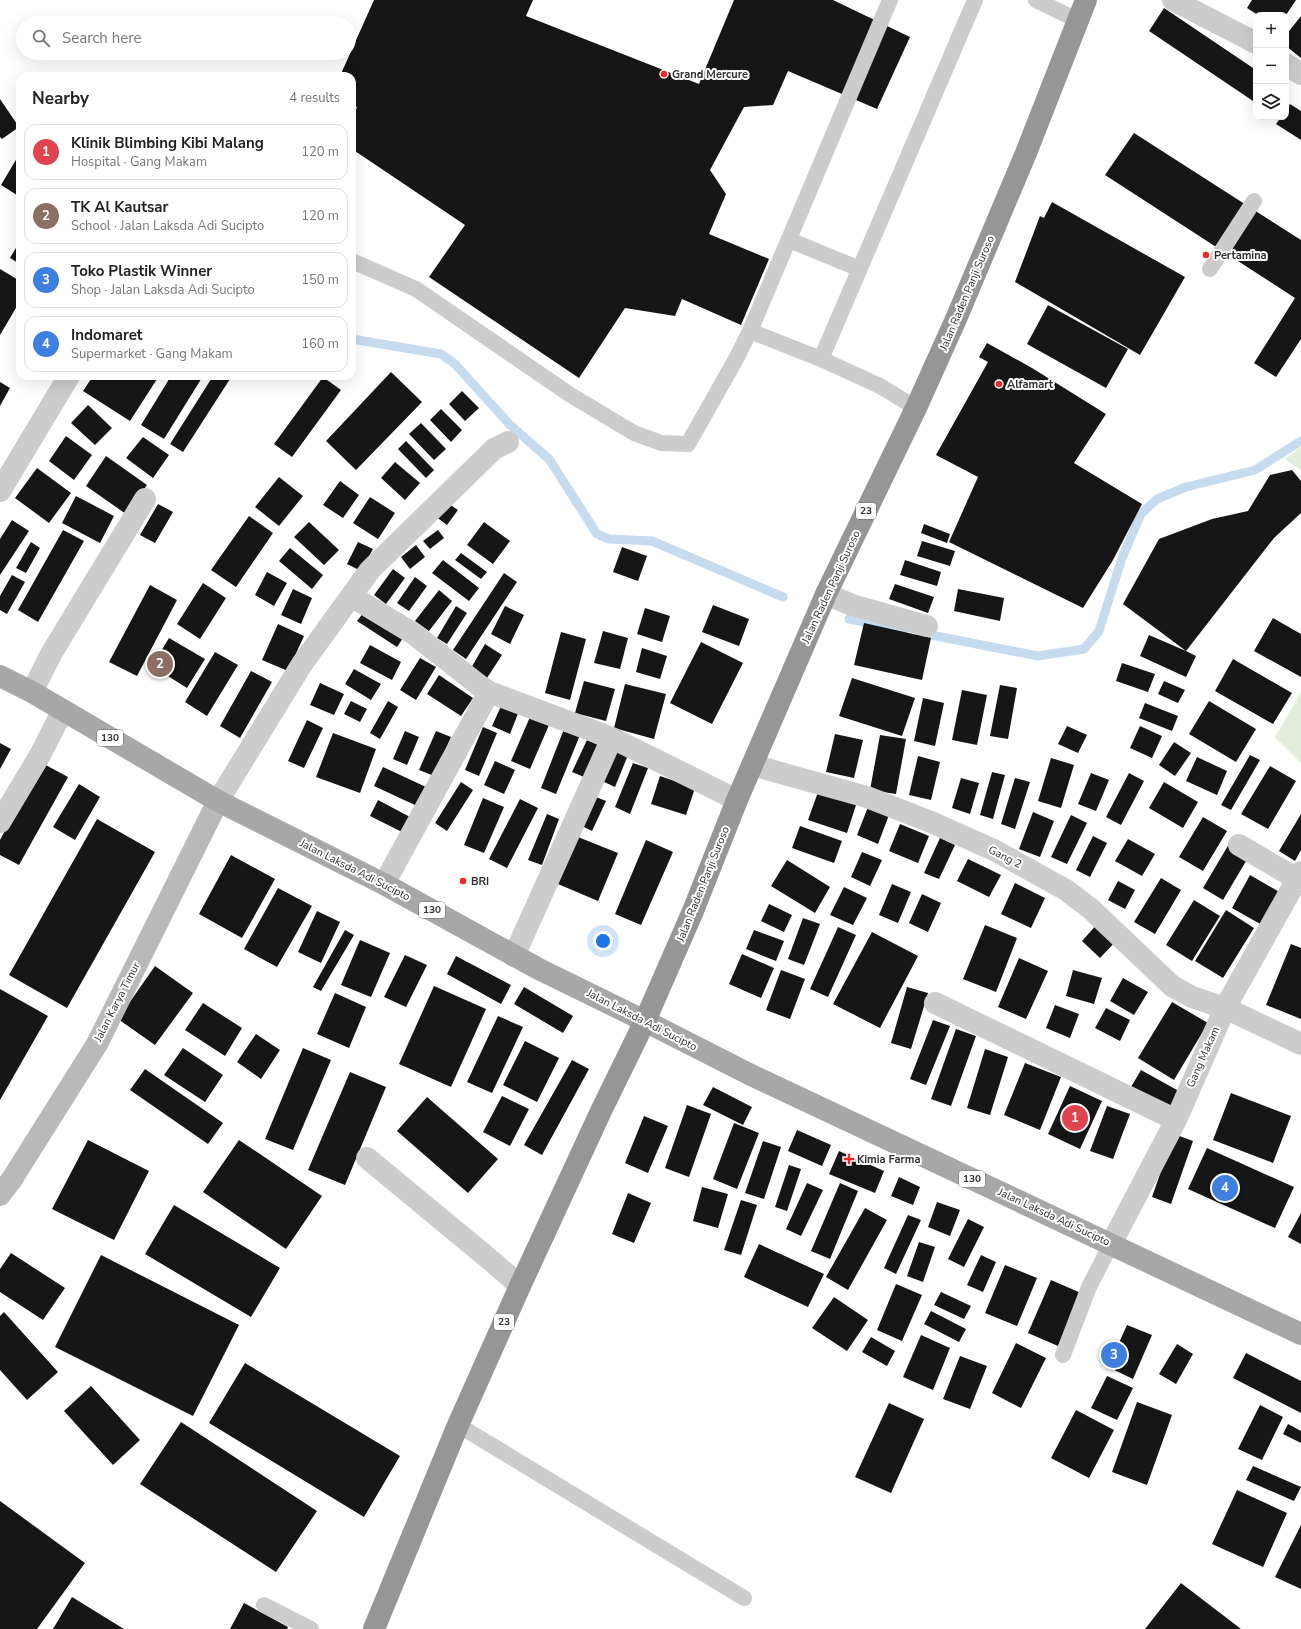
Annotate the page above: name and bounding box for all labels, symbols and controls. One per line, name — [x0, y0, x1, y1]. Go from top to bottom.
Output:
map controls — [1253, 12, 1289, 120]
button: + — [1253, 12, 1289, 48]
search box — [16, 16, 356, 60]
icon: search — [30, 27, 52, 49]
text: Search here — [62, 28, 142, 48]
button: − — [1253, 48, 1289, 84]
place label: Grand Mercure — [672, 67, 748, 82]
marker: Grand Mercure — [659, 69, 669, 79]
button: layers — [1253, 84, 1289, 120]
text: Nearby — [32, 87, 89, 110]
text: 4 results — [289, 89, 340, 107]
text: Klinik Blimbing Kibi Malang — [71, 133, 264, 153]
text: 1 — [42, 143, 50, 161]
text: 120 m — [301, 143, 339, 161]
text: Hospital · Gang Makam — [71, 153, 207, 171]
text: TK Al Kautsar — [71, 197, 168, 217]
text: 2 — [42, 207, 50, 225]
text: 120 m — [301, 207, 339, 225]
text: School · Jalan Laksda Adi Sucipto — [71, 217, 264, 235]
street label: Jalan Raden Panji Suroso — [936, 233, 998, 354]
place label: Pertamina — [1214, 248, 1267, 263]
marker: Pertamina — [1201, 250, 1211, 260]
text: Toko Plastik Winner — [71, 261, 212, 281]
text: 3 — [42, 271, 50, 289]
text: 150 m — [301, 271, 339, 289]
text: Shop · Jalan Laksda Adi Sucipto — [71, 281, 255, 299]
text: Indomaret — [71, 325, 143, 345]
text: 4 — [42, 335, 50, 353]
text: 160 m — [301, 335, 339, 353]
text: Supermarket · Gang Makam — [71, 345, 233, 363]
place label: Alfamart — [1007, 377, 1054, 392]
marker: Alfamart — [994, 379, 1004, 389]
road number: 23 — [856, 503, 876, 519]
street label: Jalan Raden Panji Suroso — [798, 528, 864, 647]
pin: 2 — [147, 649, 173, 679]
road number: 130 — [97, 730, 123, 746]
street label: Jalan Raden Panji Suroso — [673, 824, 733, 945]
street label: Jalan Laksda Adi Sucipto — [296, 835, 413, 904]
street label: Gang 2 — [986, 842, 1024, 872]
place label: BRI — [471, 874, 489, 889]
marker: BRI — [458, 876, 468, 886]
road number: 130 — [419, 902, 445, 918]
your location — [593, 931, 613, 951]
street label: Jalan Karya Timur — [90, 960, 144, 1045]
street label: Jalan Laksda Adi Sucipto — [583, 985, 700, 1054]
street label: Gang Makam — [1183, 1024, 1223, 1090]
pin: 1 — [1062, 1103, 1088, 1133]
place label: Kimia Farma — [857, 1152, 921, 1167]
marker: Kimia Farma — [844, 1154, 854, 1164]
road number: 130 — [959, 1171, 985, 1187]
pin: 4 — [1212, 1173, 1238, 1203]
street label: Jalan Laksda Adi Sucipto — [995, 1184, 1112, 1250]
road number: 23 — [494, 1314, 514, 1330]
pin: 3 — [1101, 1340, 1127, 1370]

